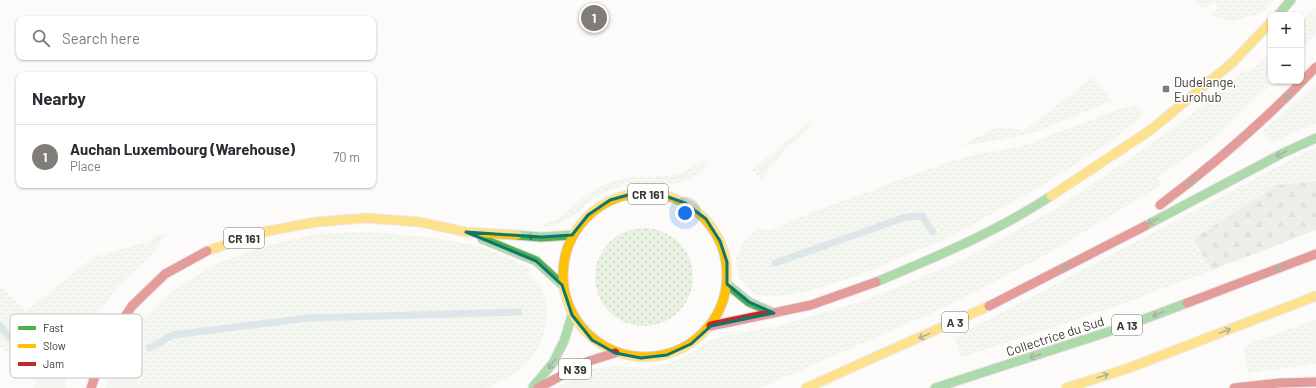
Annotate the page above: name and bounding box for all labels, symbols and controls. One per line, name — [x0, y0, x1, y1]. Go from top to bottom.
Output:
pin: 1 — [581, 3, 607, 33]
map controls — [1268, 12, 1304, 84]
button: + — [1268, 12, 1304, 48]
search box — [16, 16, 376, 60]
icon: search — [30, 27, 52, 49]
text: Search here — [62, 29, 140, 47]
button: − — [1268, 48, 1304, 84]
place label: Dudelange, Eurohub — [1174, 74, 1237, 105]
marker: Dudelange, Eurohub — [1161, 84, 1171, 94]
text: Nearby — [32, 88, 86, 108]
one-way arrow — [1284, 90, 1294, 100]
text: Auchan Luxembourg (Warehouse) — [70, 140, 295, 158]
text: 1 — [43, 149, 47, 165]
text: 70 m — [333, 149, 360, 165]
one-way arrow — [1275, 151, 1287, 158]
text: Place — [70, 158, 101, 174]
one-way arrow — [1187, 177, 1198, 186]
road number: CR 161 — [628, 184, 668, 204]
your location — [675, 203, 695, 223]
one-way arrow — [1147, 218, 1159, 225]
road number: CR 161 — [224, 228, 264, 248]
one-way arrow — [527, 233, 540, 240]
one-way arrow — [1060, 264, 1072, 271]
one-way arrow — [1274, 265, 1286, 273]
one-way arrow — [1152, 310, 1164, 318]
road number: A 3 — [942, 312, 968, 332]
street label: Collectrice du Sud — [1004, 313, 1106, 359]
legend — [10, 314, 142, 378]
one-way arrow — [735, 315, 748, 323]
road number: A 13 — [1112, 315, 1142, 335]
text: Fast — [43, 321, 64, 334]
one-way arrow — [1218, 326, 1230, 334]
one-way arrow — [918, 333, 930, 340]
text: Slow — [43, 339, 66, 352]
one-way arrow — [1028, 353, 1041, 360]
text: Jam — [43, 357, 64, 370]
one-way arrow — [547, 358, 556, 369]
road number: N 39 — [559, 359, 591, 379]
one-way arrow — [1096, 372, 1109, 379]

